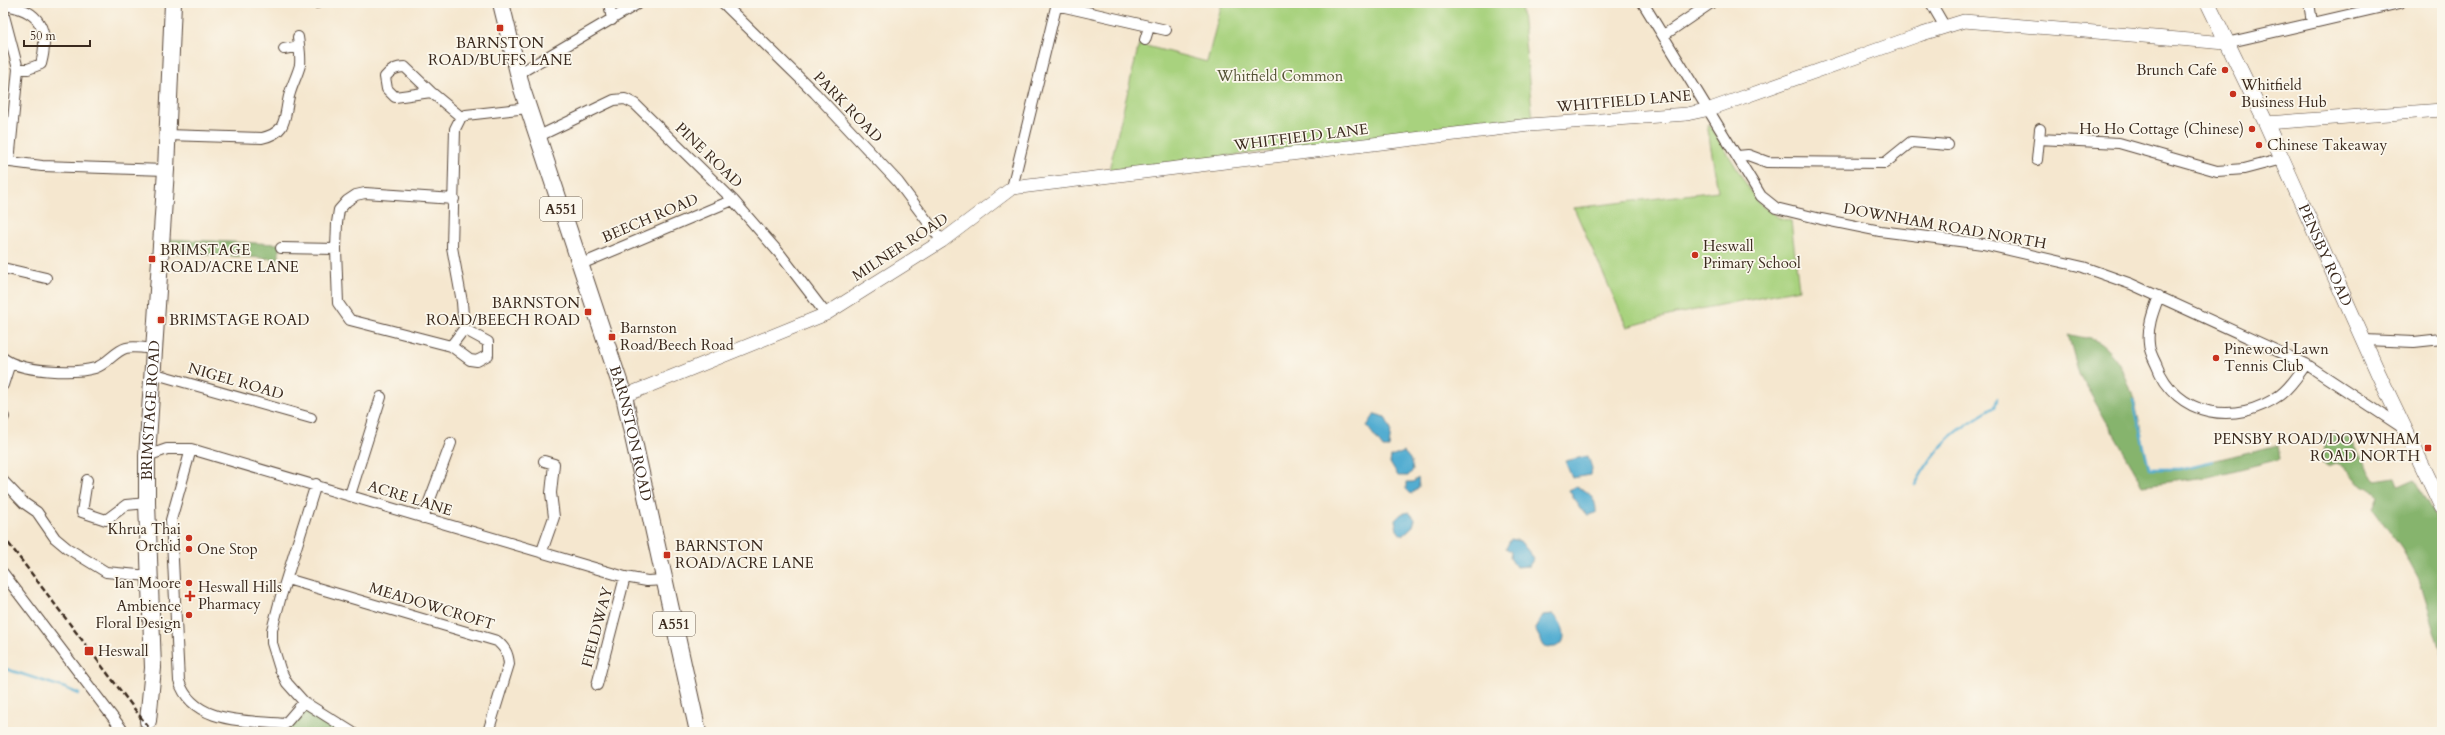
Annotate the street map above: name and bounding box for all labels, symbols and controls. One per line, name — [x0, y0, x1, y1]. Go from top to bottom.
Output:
scale bar — [24, 22, 90, 48]
marker: BARNSTON ROAD/BUFFS LANE — [495, 23, 505, 33]
text: 50 m — [30, 28, 57, 44]
place label: BARNSTON ROAD/BUFFS LANE — [428, 33, 572, 70]
place label: Brunch Cafe — [2136, 60, 2217, 80]
marker: Brunch Cafe — [2220, 65, 2230, 75]
park label: Whitfield Common — [1216, 66, 1344, 86]
street label: PARK ROAD — [809, 67, 887, 147]
place label: Whitfield Business Hub — [2240, 75, 2327, 112]
street label: WHITFIELD LANE — [1555, 85, 1692, 117]
marker: Whitfield Business Hub — [2228, 89, 2238, 99]
street label: PINE ROAD — [671, 118, 747, 192]
street label: WHITFIELD LANE — [1232, 119, 1369, 155]
place label: Ho Ho Cottage (Chinese) — [2079, 119, 2244, 139]
marker: Ho Ho Cottage (Chinese) — [2247, 124, 2257, 134]
place label: Chinese Takeaway — [2267, 135, 2387, 155]
marker: Chinese Takeaway — [2254, 140, 2264, 150]
street label: BEECH ROAD — [599, 189, 701, 247]
road number: A551 — [540, 197, 582, 221]
street label: DOWNHAM ROAD NORTH — [1842, 198, 2049, 254]
street label: PENSBY ROAD — [2294, 201, 2357, 309]
street label: MILNER ROAD — [848, 208, 952, 286]
place label: Heswall Primary School — [1703, 236, 1801, 273]
place label: BRIMSTAGE ROAD/ACRE LANE — [160, 240, 299, 277]
marker: Heswall Primary School — [1690, 250, 1700, 260]
marker: BRIMSTAGE ROAD/ACRE LANE — [147, 254, 157, 264]
place label: BARNSTON ROAD/BEECH ROAD — [426, 293, 580, 330]
marker: BARNSTON ROAD/BEECH ROAD — [583, 307, 593, 317]
place label: BRIMSTAGE ROAD — [169, 310, 309, 330]
marker: BRIMSTAGE ROAD — [156, 315, 166, 325]
place label: Barnston Road/Beech Road — [620, 318, 734, 355]
marker: Barnston Road/Beech Road — [607, 332, 617, 342]
place label: Pinewood Lawn Tennis Club — [2224, 339, 2329, 376]
street label: BRIMSTAGE ROAD — [137, 340, 165, 481]
marker: Pinewood Lawn Tennis Club — [2211, 353, 2221, 363]
street label: NIGEL ROAD — [186, 358, 286, 404]
street label: BARNSTON ROAD — [605, 363, 657, 503]
place label: PENSBY ROAD/DOWNHAM ROAD NORTH — [2213, 429, 2420, 466]
marker: PENSBY ROAD/DOWNHAM ROAD NORTH — [2423, 443, 2433, 453]
street label: ACRE LANE — [365, 476, 455, 520]
place label: Khrua Thai Orchid — [107, 519, 181, 556]
marker: Khrua Thai Orchid — [184, 533, 194, 543]
place label: BARNSTON ROAD/ACRE LANE — [675, 536, 814, 573]
place label: One Stop — [197, 539, 258, 559]
marker: One Stop — [184, 544, 194, 554]
marker: BARNSTON ROAD/ACRE LANE — [662, 550, 672, 560]
place label: Ian Moore — [114, 573, 181, 593]
place label: Heswall Hills Pharmacy — [198, 577, 282, 614]
street label: MEADOWCROFT — [367, 577, 497, 635]
marker: Ian Moore — [184, 578, 194, 588]
street label: FIELDWAY — [577, 584, 618, 669]
marker: Heswall Hills Pharmacy — [185, 591, 195, 601]
place label: Ambience Floral Design — [96, 596, 181, 633]
marker: Ambience Floral Design — [184, 610, 194, 620]
road number: A551 — [653, 612, 695, 636]
place label: Heswall — [98, 641, 149, 661]
marker: Heswall — [83, 645, 95, 657]

